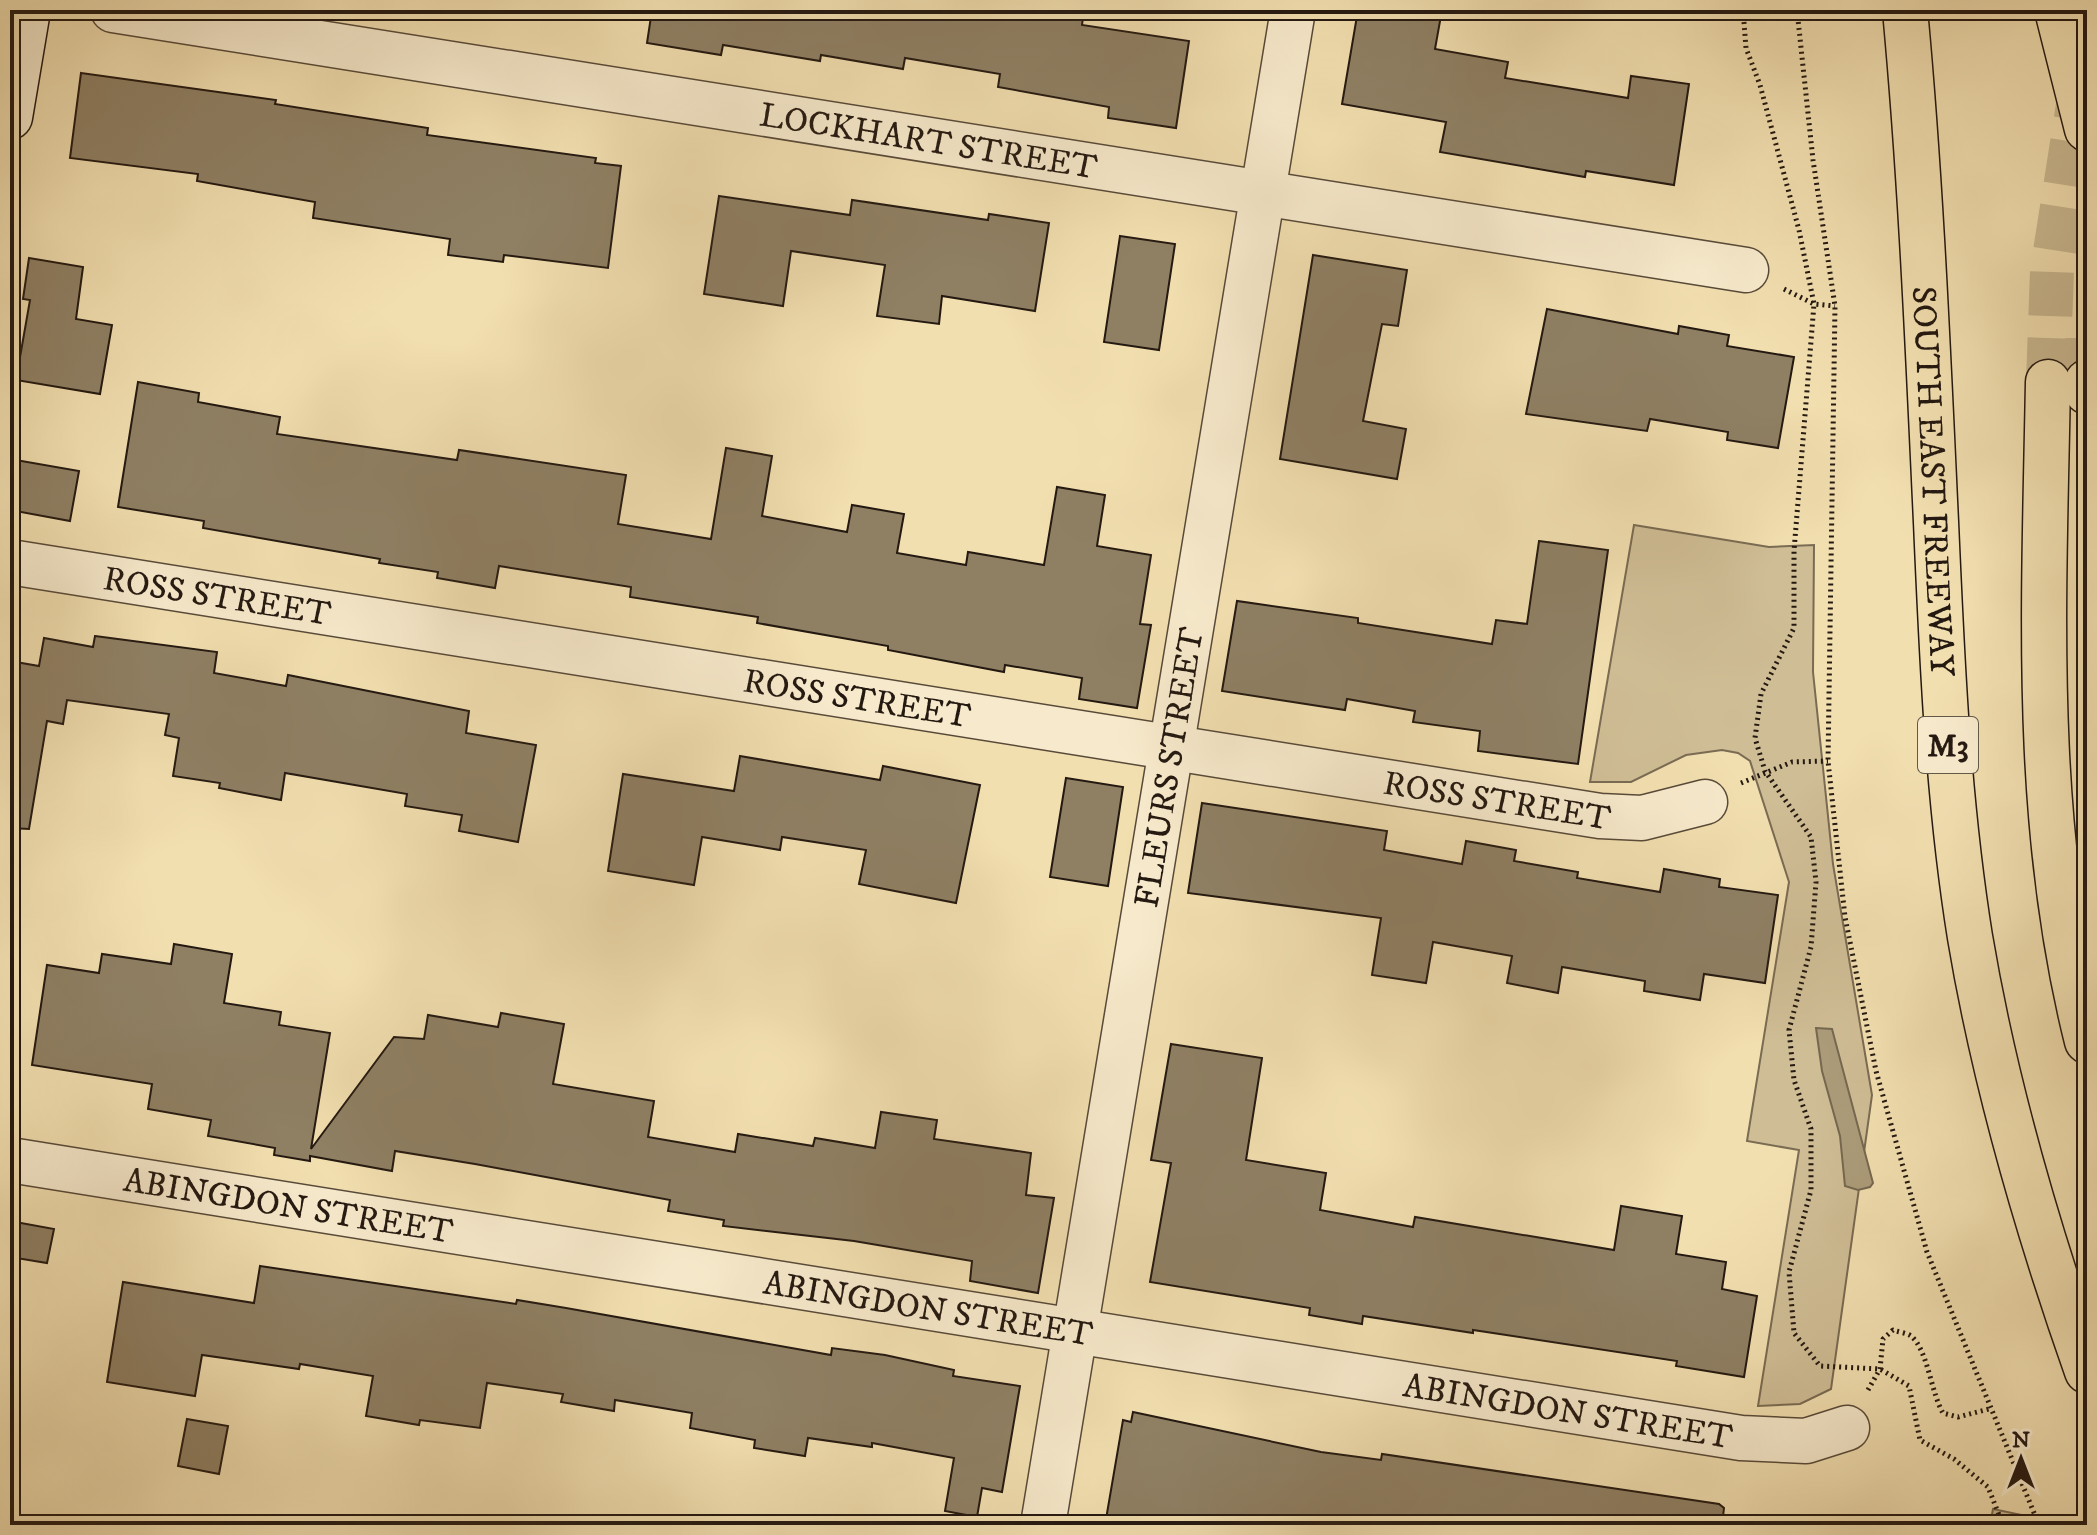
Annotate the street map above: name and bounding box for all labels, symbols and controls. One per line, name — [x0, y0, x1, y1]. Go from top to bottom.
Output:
street label: LOCKHART STREET — [757, 94, 1100, 189]
street label: SOUTH EAST FREEWAY — [1902, 285, 1962, 678]
street label: ROSS STREET — [100, 558, 334, 636]
street label: FLEURS STREET — [1126, 624, 1214, 911]
street label: ROSS STREET — [740, 660, 974, 738]
road number: M3 — [1918, 717, 1978, 773]
street label: ROSS STREET — [1380, 763, 1614, 840]
street label: ABINGDON STREET — [120, 1160, 456, 1254]
street label: ABINGDON STREET — [760, 1262, 1096, 1357]
street label: ABINGDON STREET — [1400, 1365, 1736, 1459]
north arrow — [1981, 1419, 2061, 1499]
text: N — [2012, 1427, 2030, 1454]

